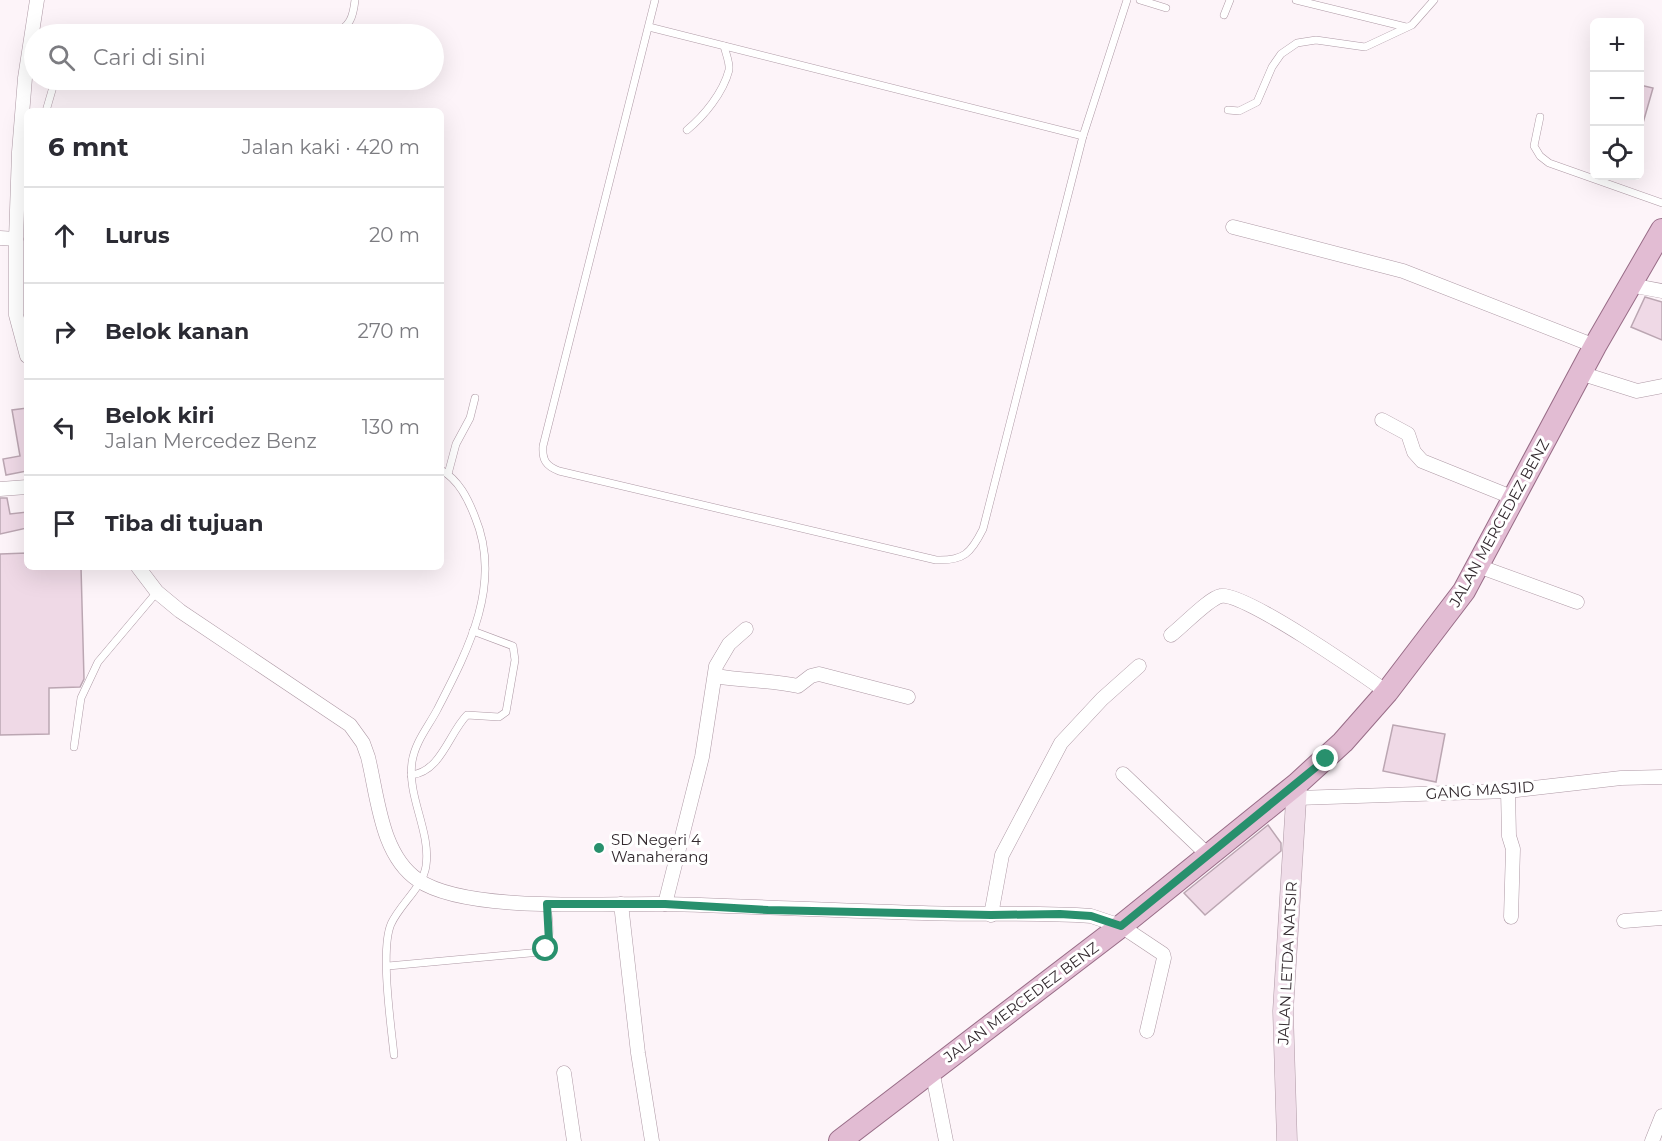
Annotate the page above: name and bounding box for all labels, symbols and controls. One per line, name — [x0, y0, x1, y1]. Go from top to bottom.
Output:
map controls — [1590, 18, 1644, 180]
button: + — [1590, 18, 1644, 72]
search box — [24, 24, 444, 90]
icon: search — [45, 41, 78, 74]
text: Cari di sini — [93, 44, 206, 71]
button: − — [1590, 72, 1644, 126]
button: locate — [1590, 126, 1644, 180]
text: 6 mnt — [48, 131, 128, 163]
text: Jalan kaki · 420 m — [242, 135, 420, 159]
icon: ahead — [48, 219, 81, 252]
text: Lurus — [105, 222, 170, 249]
text: 20 m — [369, 223, 420, 247]
icon: right — [48, 315, 81, 348]
text: Belok kanan — [105, 318, 249, 345]
text: 270 m — [358, 319, 420, 343]
text: Belok kiri — [105, 402, 214, 429]
icon: left — [48, 411, 81, 444]
text: 130 m — [362, 415, 420, 439]
text: Jalan Mercedez Benz — [105, 429, 317, 453]
street label: JALAN MERCEDEZ BENZ — [1444, 436, 1553, 611]
icon: arrive — [48, 507, 81, 540]
text: Tiba di tujuan — [105, 510, 263, 537]
route end — [1312, 745, 1338, 771]
street label: GANG MASJID — [1425, 777, 1535, 803]
place label: SD Negeri 4 Wanaherang — [611, 830, 709, 866]
marker: SD Negeri 4 Wanaherang — [592, 841, 606, 855]
street label: JALAN LETDA NATSIR — [1273, 881, 1301, 1046]
route start — [532, 935, 558, 961]
street label: JALAN MERCEDEZ BENZ — [939, 937, 1102, 1067]

